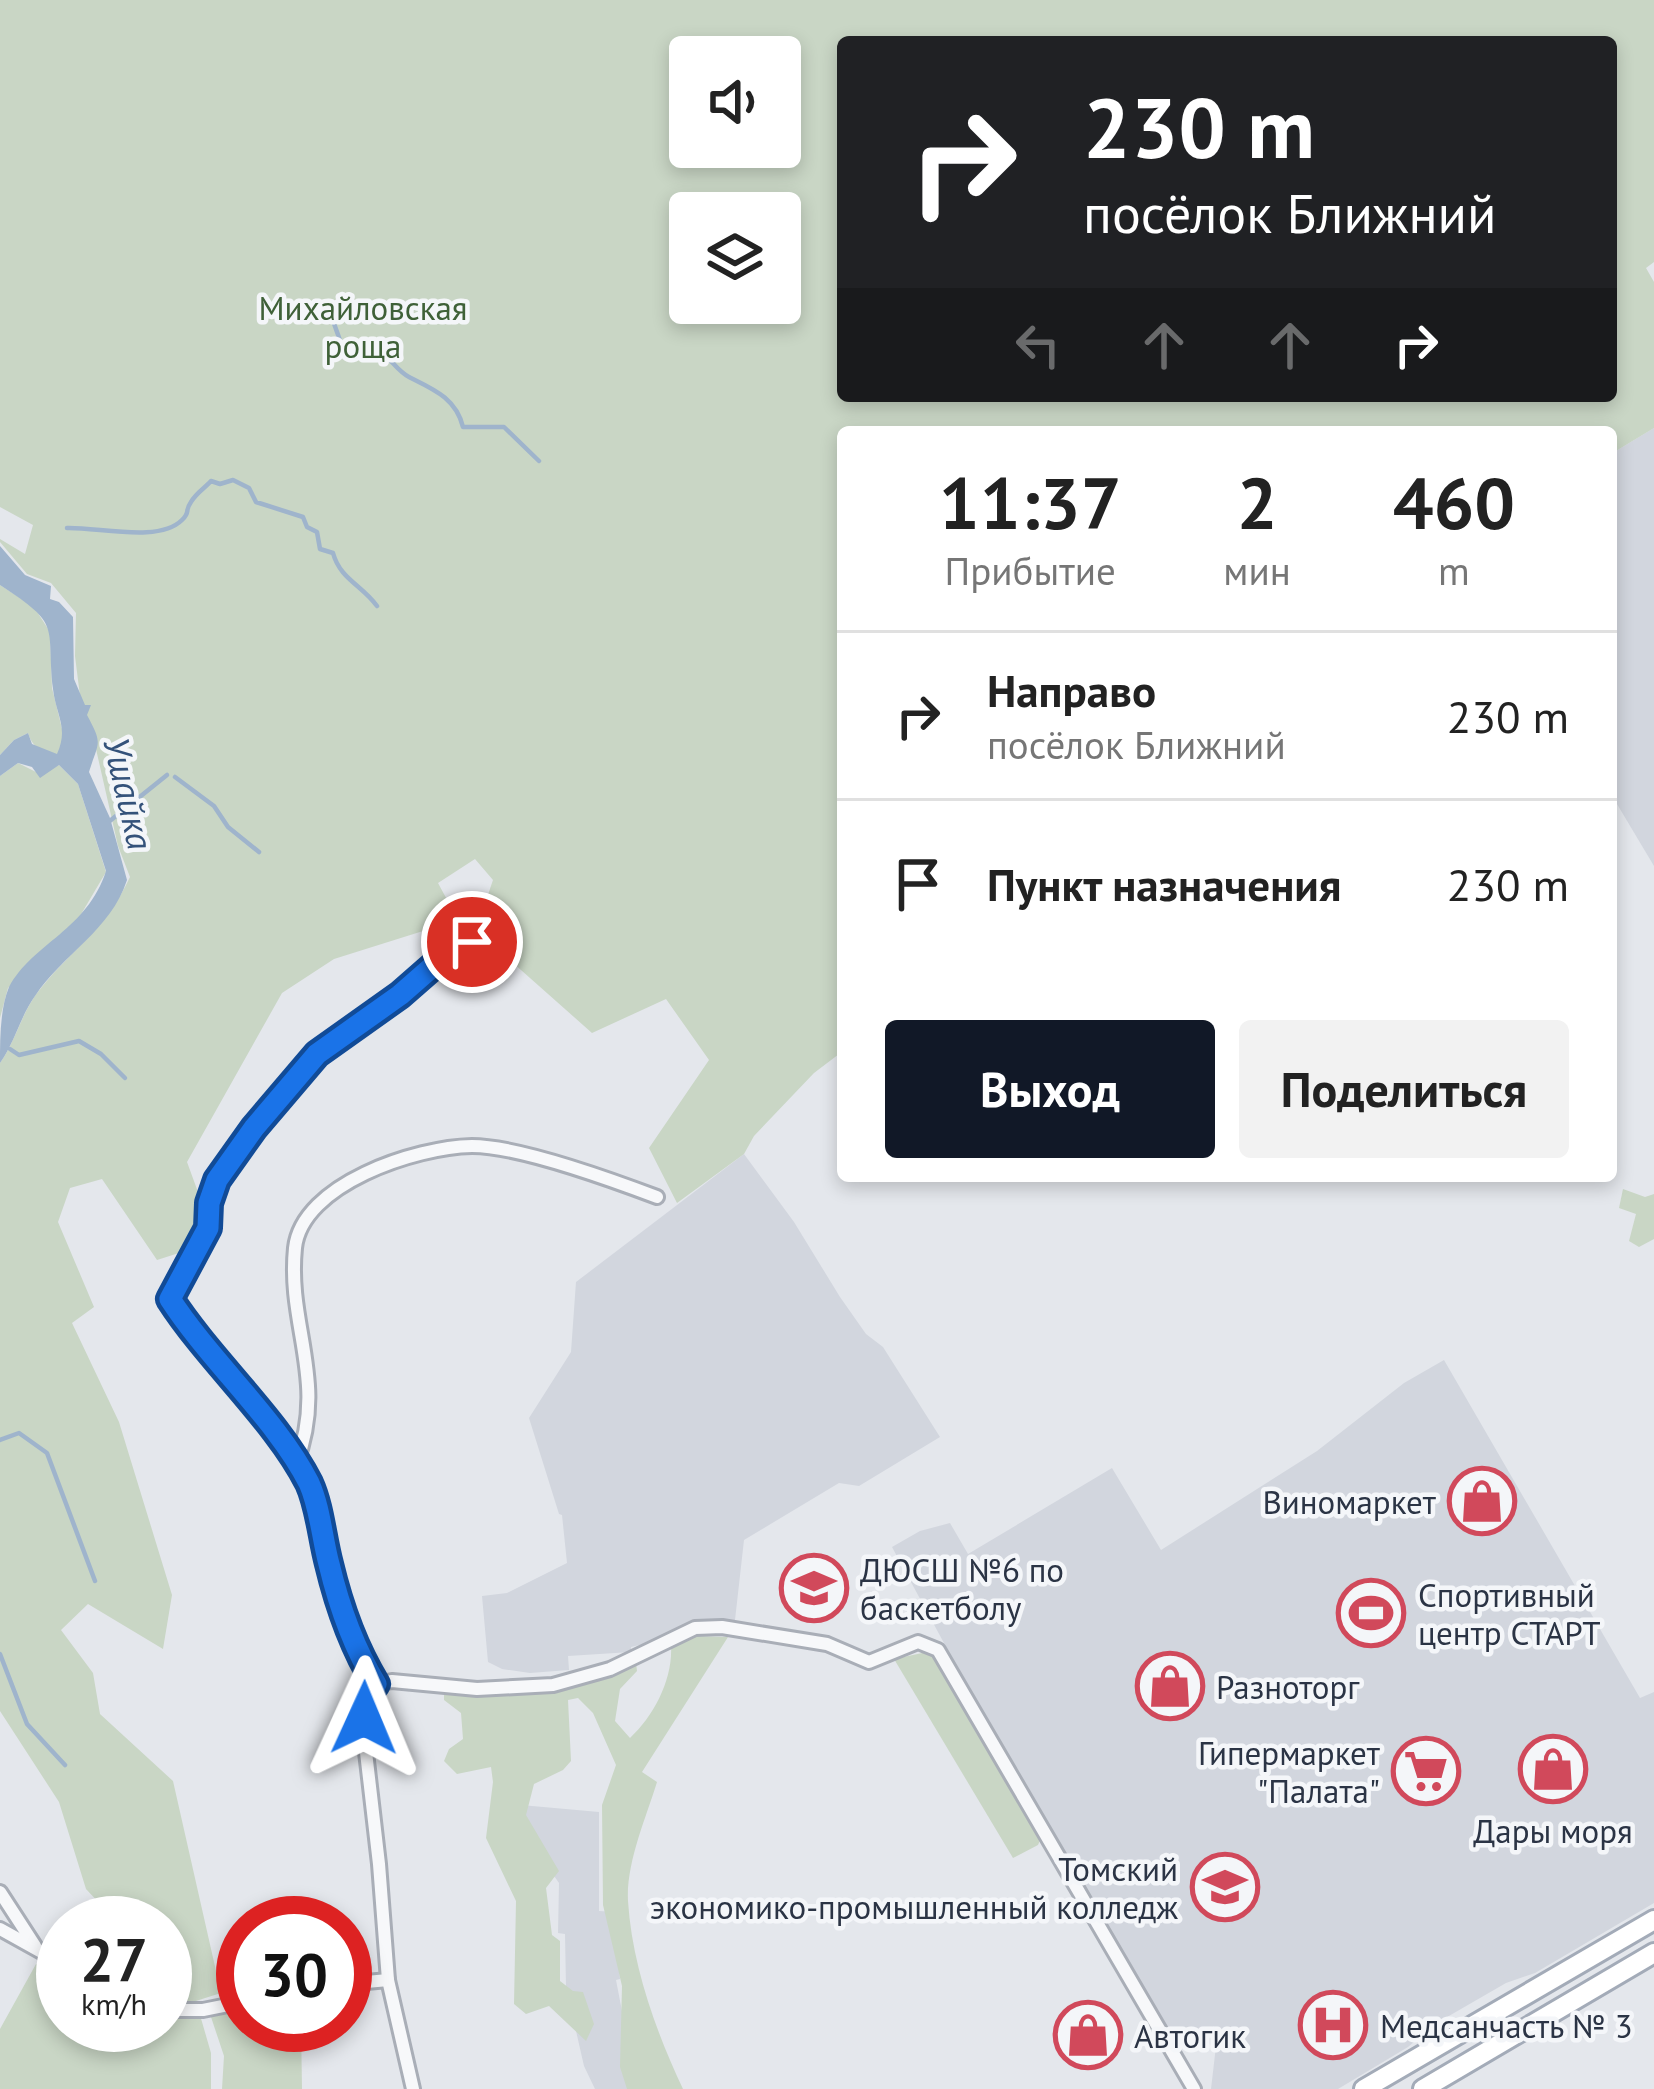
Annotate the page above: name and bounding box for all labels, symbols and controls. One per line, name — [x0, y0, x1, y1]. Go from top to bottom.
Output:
map controls — [669, 36, 801, 324]
button: sound — [669, 36, 801, 168]
text: 230 m — [1083, 72, 1315, 181]
icon: right — [885, 84, 1041, 240]
text: посёлок Ближний — [1083, 178, 1497, 248]
button: layers — [669, 192, 801, 324]
park label: Михайловская роща — [259, 286, 467, 367]
icon: left — [1005, 312, 1071, 378]
icon: ahead — [1131, 312, 1197, 378]
icon: ahead — [1257, 312, 1323, 378]
icon: right — [1383, 312, 1449, 378]
text: 11:37 — [939, 456, 1122, 549]
text: 2 — [1237, 456, 1278, 549]
text: 460 — [1393, 456, 1515, 549]
text: Прибытие — [944, 545, 1116, 596]
text: мин — [1223, 545, 1291, 596]
text: m — [1438, 545, 1470, 596]
text: Направо — [987, 661, 1156, 719]
icon: right — [885, 683, 951, 749]
text: 230 m — [1447, 687, 1569, 745]
text: посёлок Ближний — [987, 719, 1286, 770]
water label: Ушайка — [93, 732, 165, 854]
icon: arrive — [885, 851, 951, 917]
text: Пункт назначения — [987, 855, 1341, 913]
text: 230 m — [1447, 855, 1569, 913]
pin — [421, 891, 523, 993]
icon: arrive — [439, 909, 505, 975]
button: Выход — [885, 1020, 1215, 1158]
button: Поделиться — [1239, 1020, 1569, 1158]
shop icon: Виномаркет — [1447, 1466, 1517, 1536]
place label: Виномаркет — [1262, 1480, 1437, 1523]
place label: ДЮСШ №6 по баскетболу — [860, 1548, 1064, 1629]
school or university icon: ДЮСШ №6 по баскетболу — [779, 1553, 849, 1623]
place label: Спортивный центр СТАРТ — [1418, 1573, 1601, 1654]
sports icon: Спортивный центр СТАРТ — [1336, 1578, 1406, 1648]
shop icon: Разноторг — [1135, 1651, 1205, 1721]
position arrow — [301, 1655, 427, 1781]
place label: Разноторг — [1216, 1665, 1360, 1708]
place label: Гипермаркет "Палата" — [1198, 1731, 1381, 1812]
shop icon: Дары моря — [1518, 1734, 1588, 1804]
supermarket icon: Гипермаркет "Палата" — [1391, 1736, 1461, 1806]
place label: Дары моря — [1473, 1809, 1633, 1852]
place label: Томский экономико-промышленный колледж — [650, 1847, 1178, 1928]
school or university icon: Томский экономико-промышленный колледж — [1190, 1852, 1260, 1922]
speed limit sign: 30 — [216, 1896, 372, 2052]
text: 27 — [80, 1920, 148, 1998]
text: km/h — [81, 1984, 147, 2023]
hospital icon: Медсанчасть № 3 — [1298, 1990, 1368, 2060]
shop icon: Автогик — [1053, 2000, 1123, 2070]
place label: Медсанчасть № 3 — [1380, 2004, 1633, 2047]
place label: Автогик — [1134, 2014, 1246, 2057]

